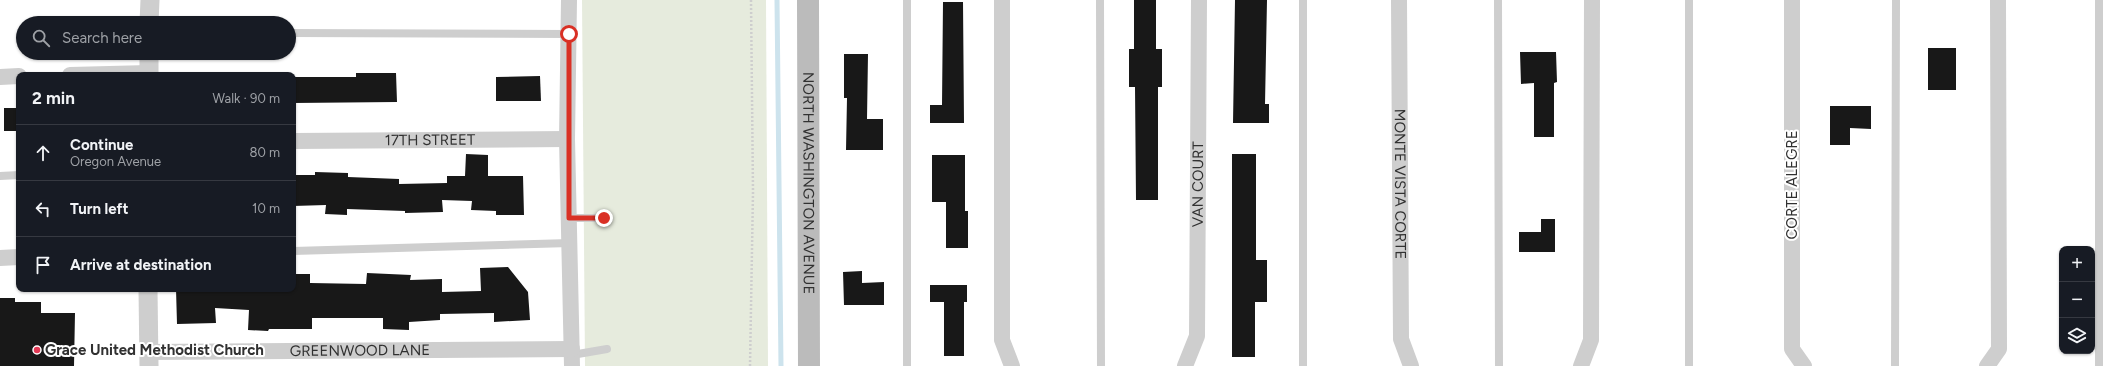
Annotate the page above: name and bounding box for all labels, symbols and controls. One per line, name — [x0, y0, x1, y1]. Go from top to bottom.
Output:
search box — [16, 16, 296, 60]
route start — [560, 25, 578, 43]
icon: search — [30, 27, 52, 49]
text: Search here — [62, 29, 142, 47]
street label: NORTH WASHINGTON AVENUE — [799, 72, 818, 294]
text: 2 min — [32, 88, 75, 108]
text: Walk · 90 m — [213, 91, 280, 106]
street label: MONTE VISTA CORTE — [1391, 109, 1410, 259]
street label: CORTE ALEGRE — [1783, 130, 1801, 240]
street label: 17TH STREET — [385, 131, 476, 149]
text: Continue — [70, 136, 133, 154]
street label: VAN COURT — [1189, 141, 1207, 227]
icon: ahead — [32, 142, 54, 164]
text: 80 m — [249, 145, 280, 160]
text: Oregon Avenue — [70, 154, 161, 169]
icon: left — [32, 198, 54, 220]
text: Turn left — [70, 200, 128, 218]
text: 10 m — [252, 201, 280, 216]
route end — [595, 209, 613, 227]
map controls — [2059, 246, 2095, 354]
button: + — [2059, 246, 2095, 282]
icon: arrive — [32, 254, 54, 276]
text: Arrive at destination — [70, 256, 211, 274]
button: − — [2059, 282, 2095, 318]
button: layers — [2059, 318, 2095, 354]
place label: Grace United Methodist Church — [45, 341, 264, 359]
street label: GREENWOOD LANE — [290, 341, 430, 360]
marker: Grace United Methodist Church — [32, 345, 42, 355]

